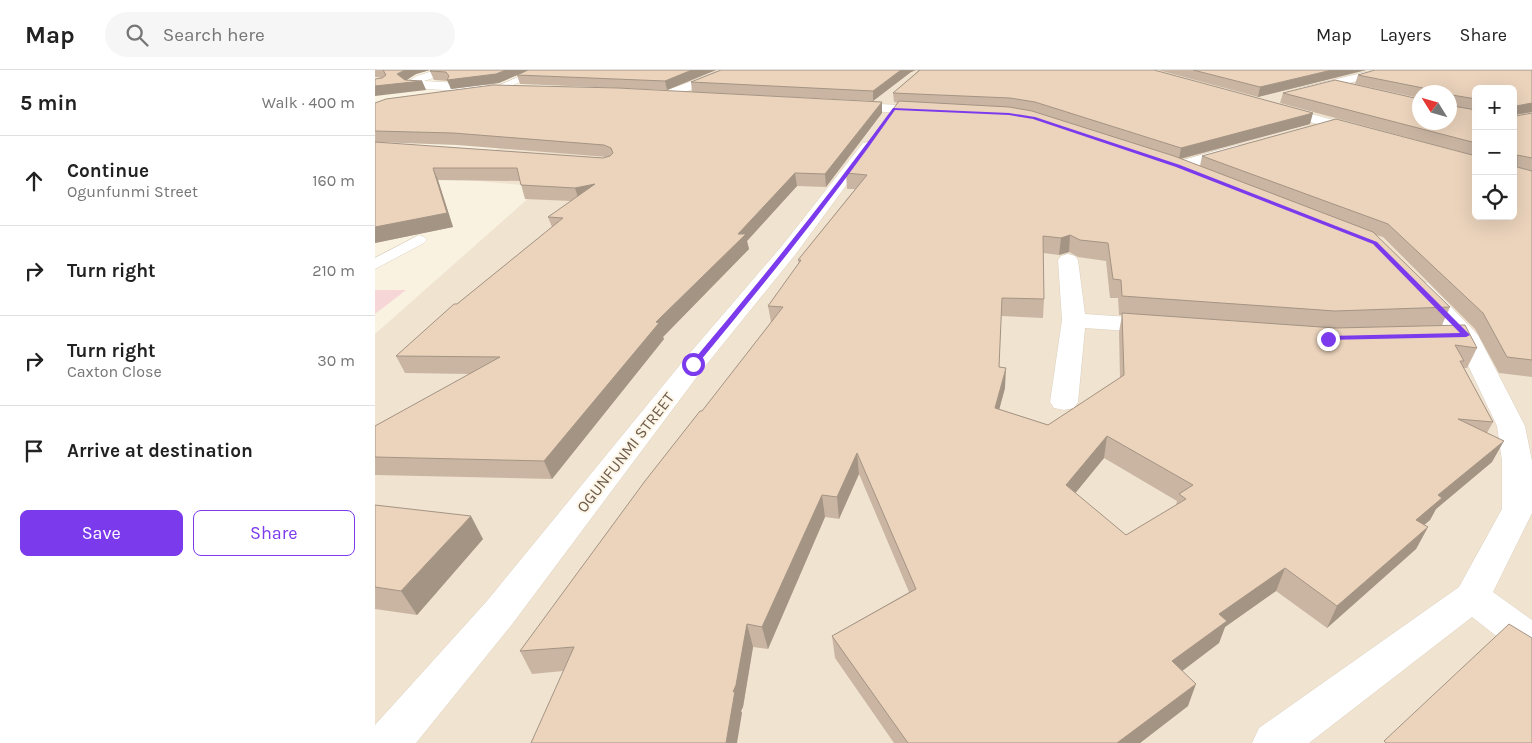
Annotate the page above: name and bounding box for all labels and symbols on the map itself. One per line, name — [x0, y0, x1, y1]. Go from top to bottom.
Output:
north arrow — [1412, 85, 1457, 130]
route end — [1317, 328, 1340, 351]
route start — [682, 353, 705, 376]
street label: OGUNFUNMI STREET — [573, 388, 678, 516]

